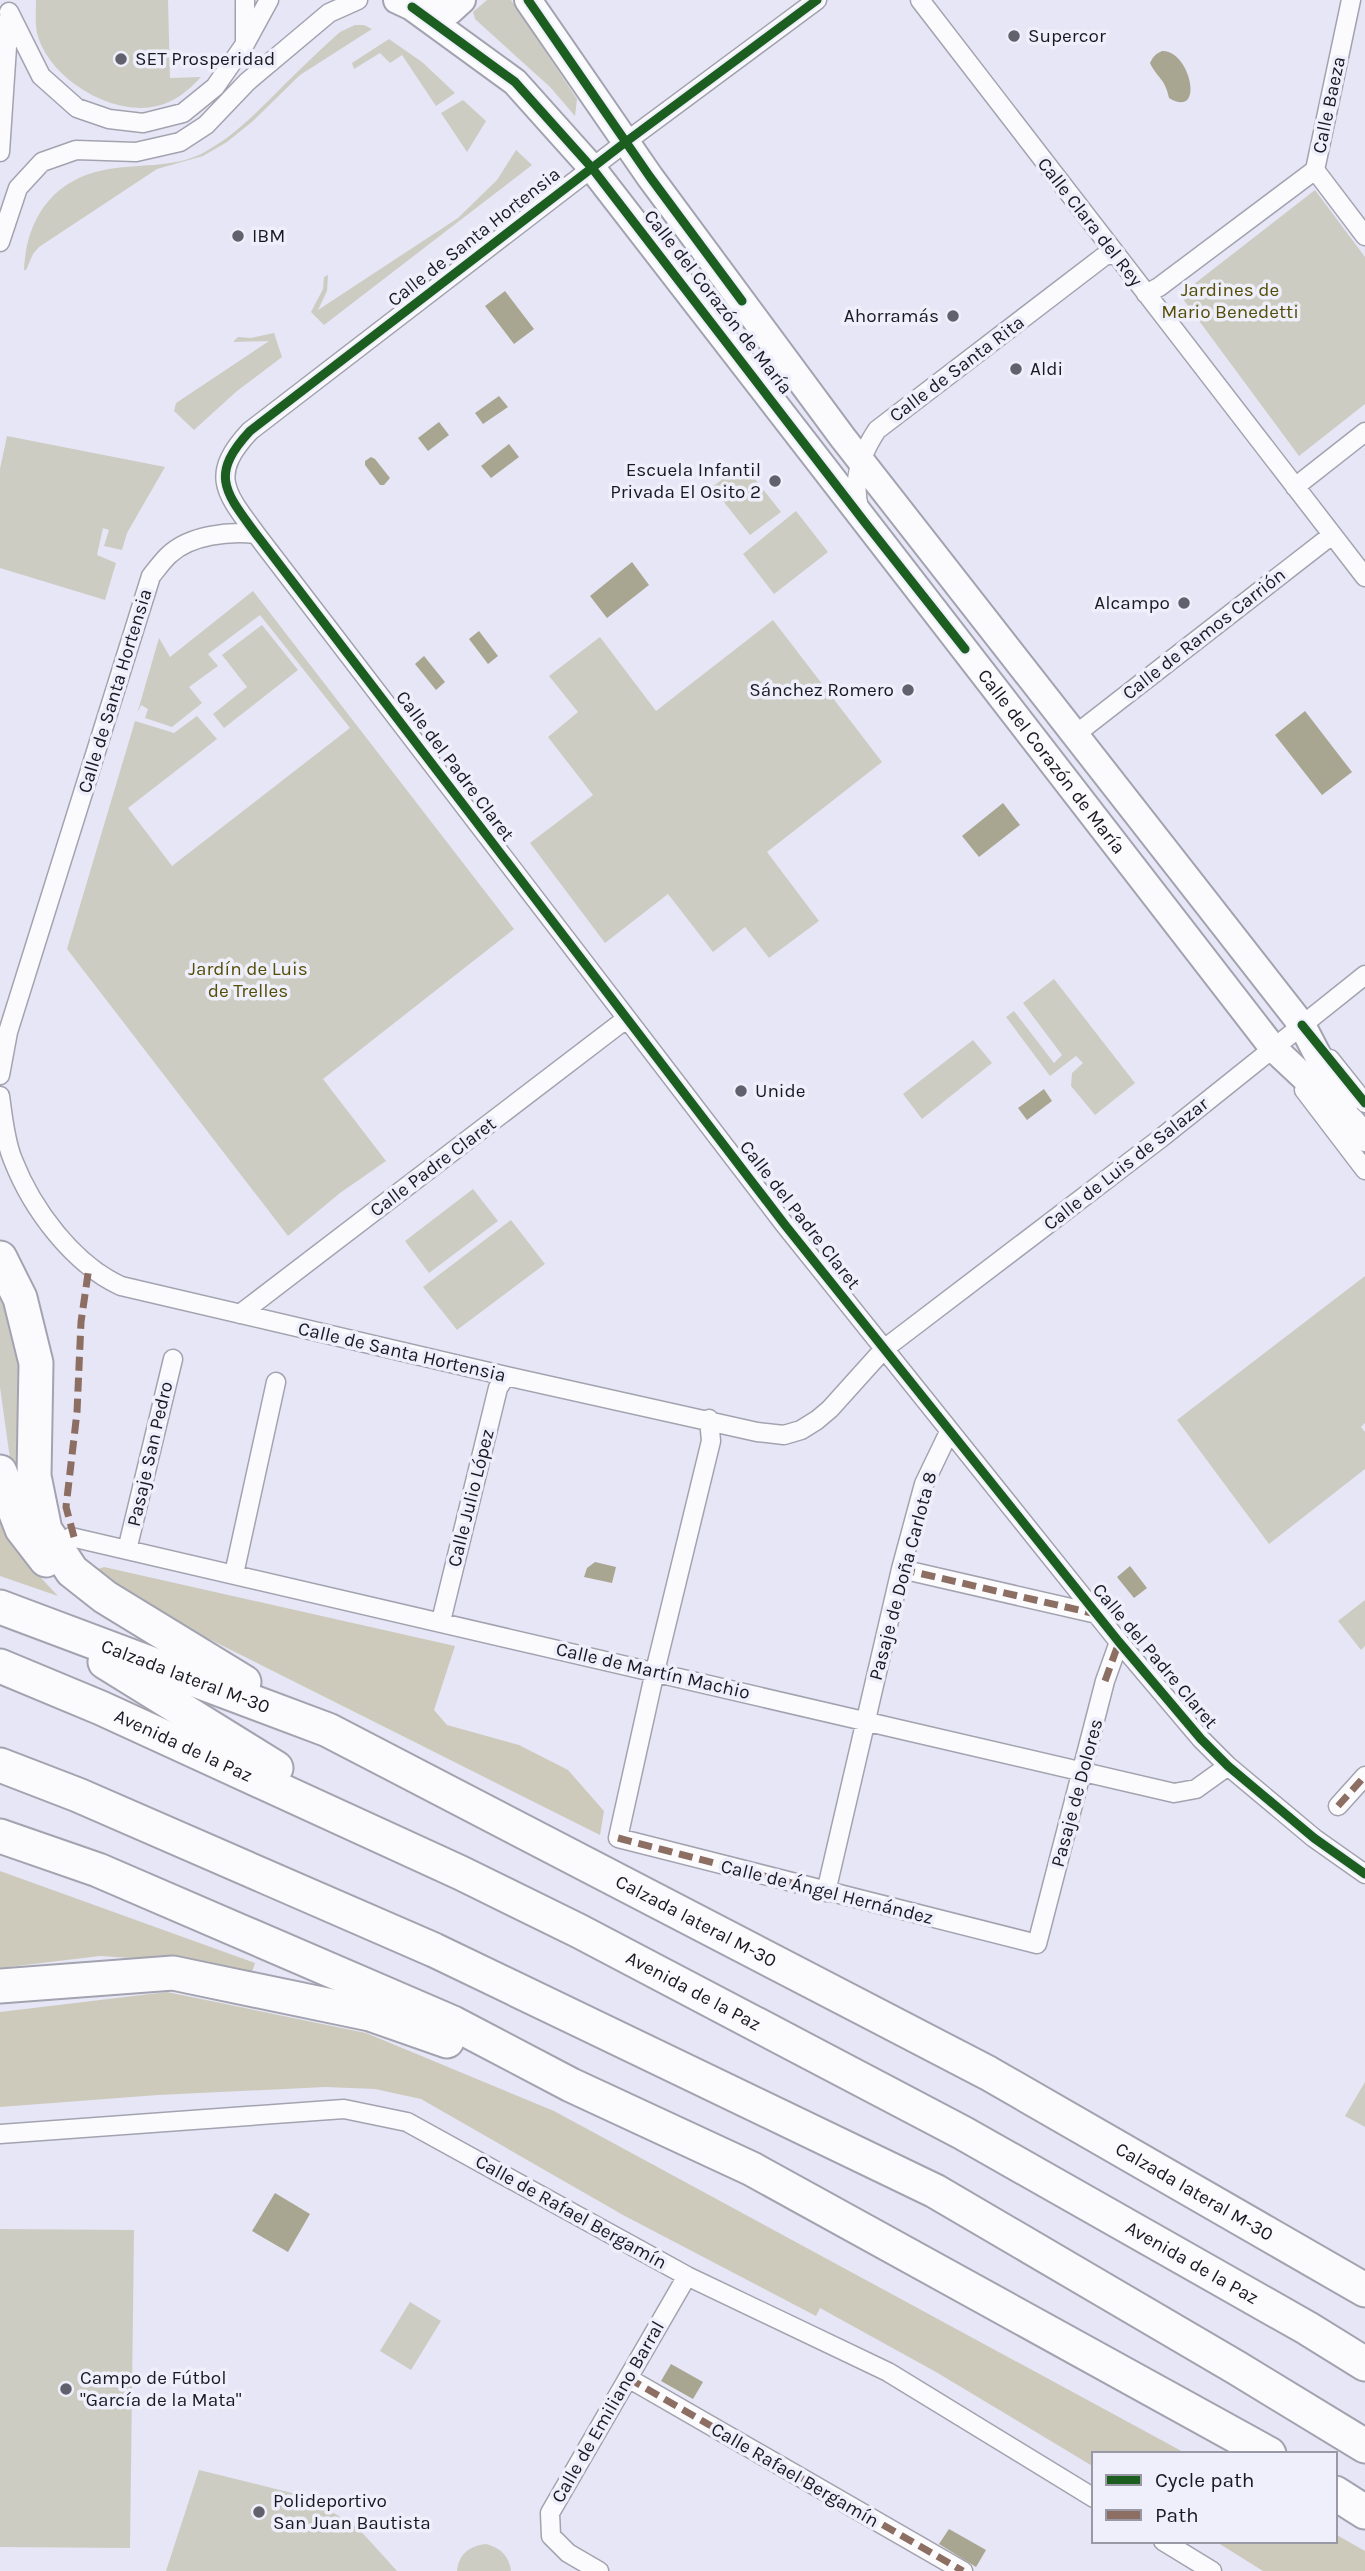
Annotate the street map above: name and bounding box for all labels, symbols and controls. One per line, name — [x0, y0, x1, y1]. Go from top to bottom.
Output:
place label: Supercor — [1028, 25, 1106, 47]
marker: Supercor — [1006, 28, 1022, 44]
place label: SET Prosperidad — [135, 48, 275, 70]
marker: SET Prosperidad — [113, 51, 129, 67]
street label: Calle Baeza — [1308, 55, 1350, 155]
street label: Calle Clara del Rey — [1033, 153, 1147, 291]
street label: Calle de Santa Hortensia — [384, 163, 564, 311]
street label: Calle del Corazón de María — [639, 206, 797, 398]
place label: IBM — [252, 225, 285, 247]
marker: IBM — [230, 228, 246, 244]
park label: Jardines de Mario Benedetti — [1161, 279, 1299, 323]
place label: Ahorramás — [844, 305, 939, 327]
marker: Ahorramás — [945, 308, 961, 324]
street label: Calle de Santa Rita — [885, 311, 1029, 427]
place label: Aldi — [1030, 358, 1063, 380]
marker: Aldi — [1008, 361, 1024, 377]
place label: Escuela Infantil Privada El Osito 2 — [610, 459, 761, 503]
marker: Escuela Infantil Privada El Osito 2 — [767, 473, 783, 489]
street label: Calle de Ramos Carrión — [1118, 564, 1290, 704]
street label: Calle de Santa Hortensia — [73, 586, 157, 796]
place label: Alcampo — [1094, 592, 1170, 614]
marker: Alcampo — [1176, 595, 1192, 611]
street label: Calle del Corazón de María — [973, 665, 1130, 858]
place label: Sánchez Romero — [749, 679, 894, 701]
marker: Sánchez Romero — [900, 682, 916, 698]
street label: Calle del Padre Claret — [391, 687, 519, 845]
park label: Jardín de Luis de Trelles — [188, 958, 308, 1002]
place label: Unide — [755, 1080, 806, 1102]
marker: Unide — [733, 1083, 749, 1099]
street label: Calle de Luis de Salazar — [1039, 1093, 1213, 1235]
street label: Calle Padre Claret — [366, 1113, 500, 1221]
street label: Calle del Padre Claret — [735, 1136, 865, 1294]
street label: Calle de Santa Hortensia — [296, 1317, 508, 1387]
street label: Pasaje San Pedro — [123, 1379, 177, 1529]
street label: Calle Julio López — [443, 1427, 499, 1569]
street label: Pasaje de Doña Carlota 8 — [865, 1469, 941, 1683]
street label: Calle del Padre Claret — [1088, 1579, 1222, 1733]
street label: Calzada lateral M-30 — [98, 1635, 273, 1718]
street label: Calle de Martín Machio — [554, 1638, 752, 1704]
street label: Avenida de la Paz — [111, 1705, 256, 1787]
street label: Pasaje de Dolores — [1047, 1717, 1107, 1869]
street label: Calle de Ángel Hernández — [719, 1854, 936, 1929]
street label: Calzada lateral M-30 — [612, 1870, 780, 1972]
street label: Avenida de la Paz — [622, 1947, 764, 2036]
street label: Calzada lateral M-30 — [1111, 2138, 1277, 2246]
street label: Calle de Rafael Bergamín — [471, 2150, 671, 2274]
street label: Avenida de la Paz — [1122, 2216, 1262, 2309]
street label: Calle de Emiliano Barral — [547, 2317, 669, 2507]
place label: Campo de Fútbol "García de la Mata" — [80, 2367, 242, 2411]
marker: Campo de Fútbol "García de la Mata" — [58, 2381, 74, 2397]
street label: Calle Rafael Bergamín — [707, 2418, 883, 2532]
legend — [1092, 2452, 1337, 2543]
text: Cycle path — [1155, 2468, 1255, 2492]
place label: Polideportivo San Juan Bautista — [273, 2490, 431, 2534]
text: Path — [1155, 2503, 1199, 2527]
marker: Polideportivo San Juan Bautista — [251, 2504, 267, 2520]

